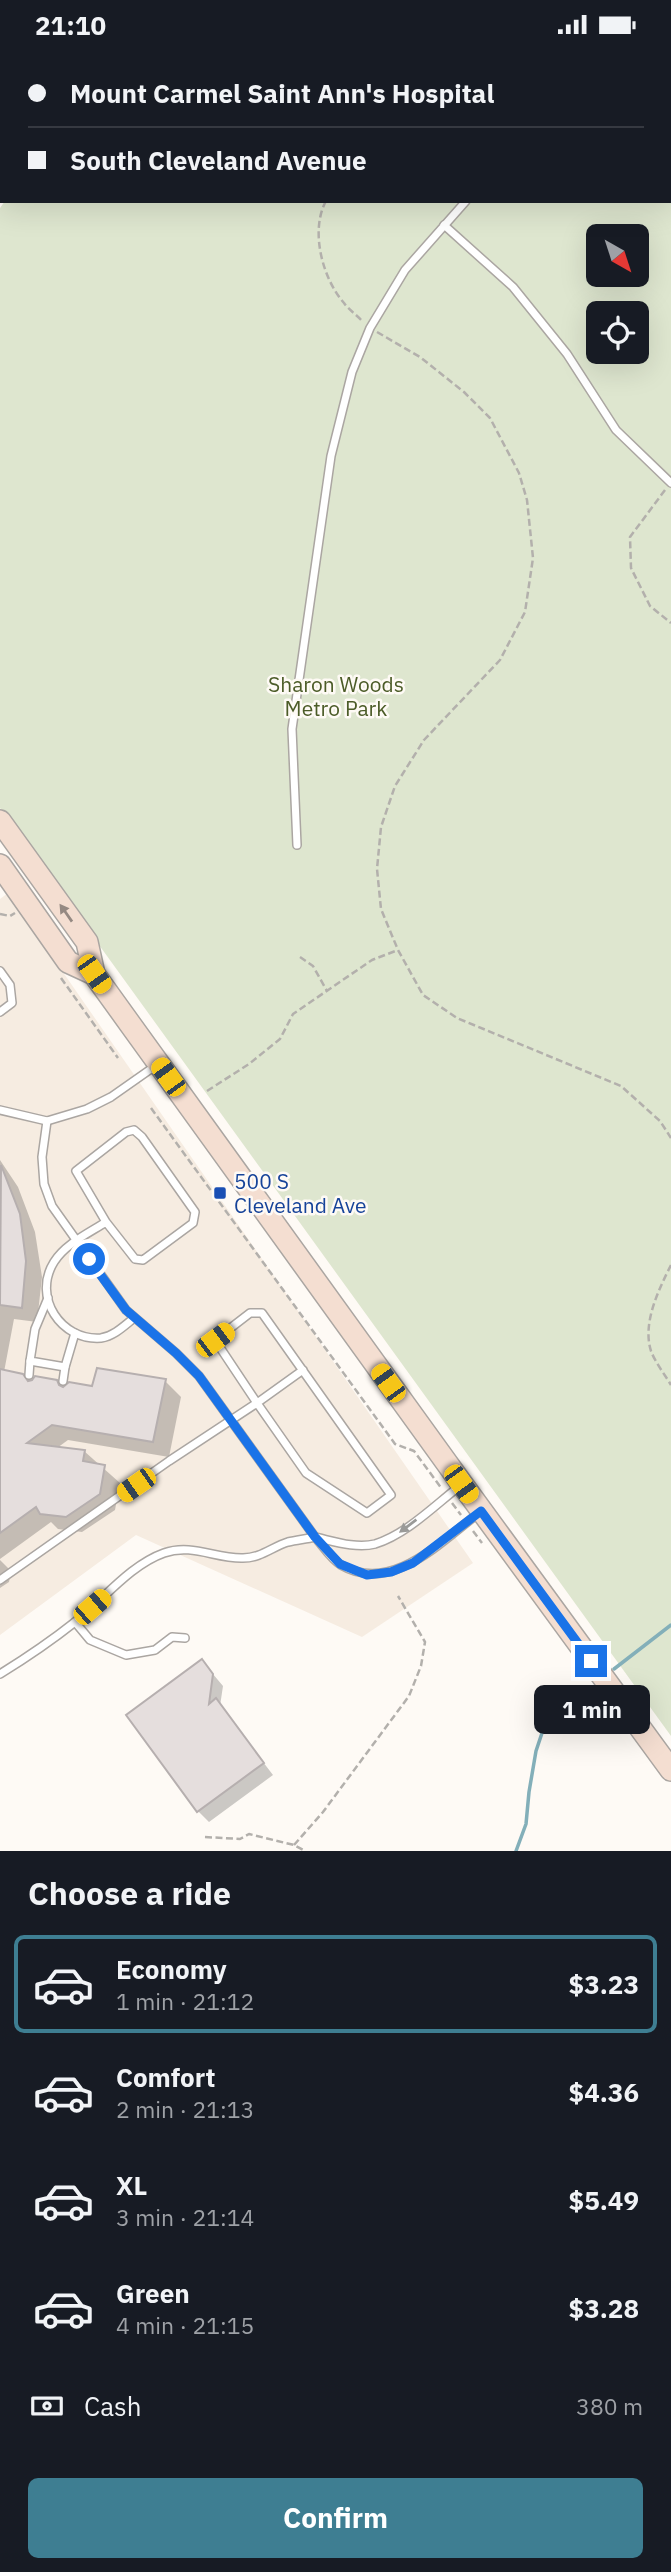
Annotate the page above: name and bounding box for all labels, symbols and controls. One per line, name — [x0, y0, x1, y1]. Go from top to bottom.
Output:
text: 21:10 — [35, 8, 106, 42]
text: Mount Carmel Saint Ann's Hospital — [70, 76, 494, 110]
text: South Cleveland Avenue — [70, 143, 367, 177]
north arrow — [586, 224, 649, 287]
map controls — [586, 224, 649, 364]
button: locate — [586, 301, 649, 364]
park label: Sharon Woods Metro Park — [268, 670, 404, 722]
one-way arrow — [59, 904, 73, 922]
car — [74, 951, 115, 997]
car — [148, 1054, 189, 1100]
place label: 500 S Cleveland Ave — [234, 1167, 367, 1219]
marker: 500 S Cleveland Ave — [212, 1185, 228, 1201]
route start — [73, 1243, 105, 1275]
car — [192, 1319, 239, 1361]
car — [368, 1360, 409, 1406]
car — [441, 1461, 482, 1507]
car — [113, 1464, 160, 1506]
one-way arrow — [399, 1518, 417, 1533]
car — [70, 1585, 115, 1629]
route end — [575, 1645, 607, 1677]
callout: 1 min — [533, 1685, 649, 1735]
text: 1 min — [562, 1694, 622, 1724]
text: Choose a ride — [28, 1872, 231, 1914]
text: Economy — [116, 1952, 227, 1986]
icon: car — [32, 1953, 95, 2016]
text: $3.23 — [569, 1967, 639, 2001]
text: 1 min · 21:12 — [116, 1986, 254, 2016]
text: Comfort — [116, 2060, 215, 2094]
icon: car — [32, 2061, 95, 2124]
text: $4.36 — [569, 2075, 639, 2109]
text: 2 min · 21:13 — [116, 2094, 254, 2124]
text: XL — [116, 2168, 147, 2202]
icon: car — [32, 2169, 95, 2232]
text: $5.49 — [569, 2183, 639, 2217]
text: 3 min · 21:14 — [116, 2202, 254, 2232]
text: Green — [116, 2276, 190, 2310]
icon: car — [32, 2277, 95, 2340]
text: $3.28 — [569, 2291, 639, 2325]
text: 4 min · 21:15 — [116, 2310, 254, 2340]
icon: cash — [28, 2387, 66, 2425]
text: Cash — [84, 2389, 141, 2423]
text: 380 m — [576, 2391, 643, 2421]
button: Confirm — [28, 2478, 643, 2558]

